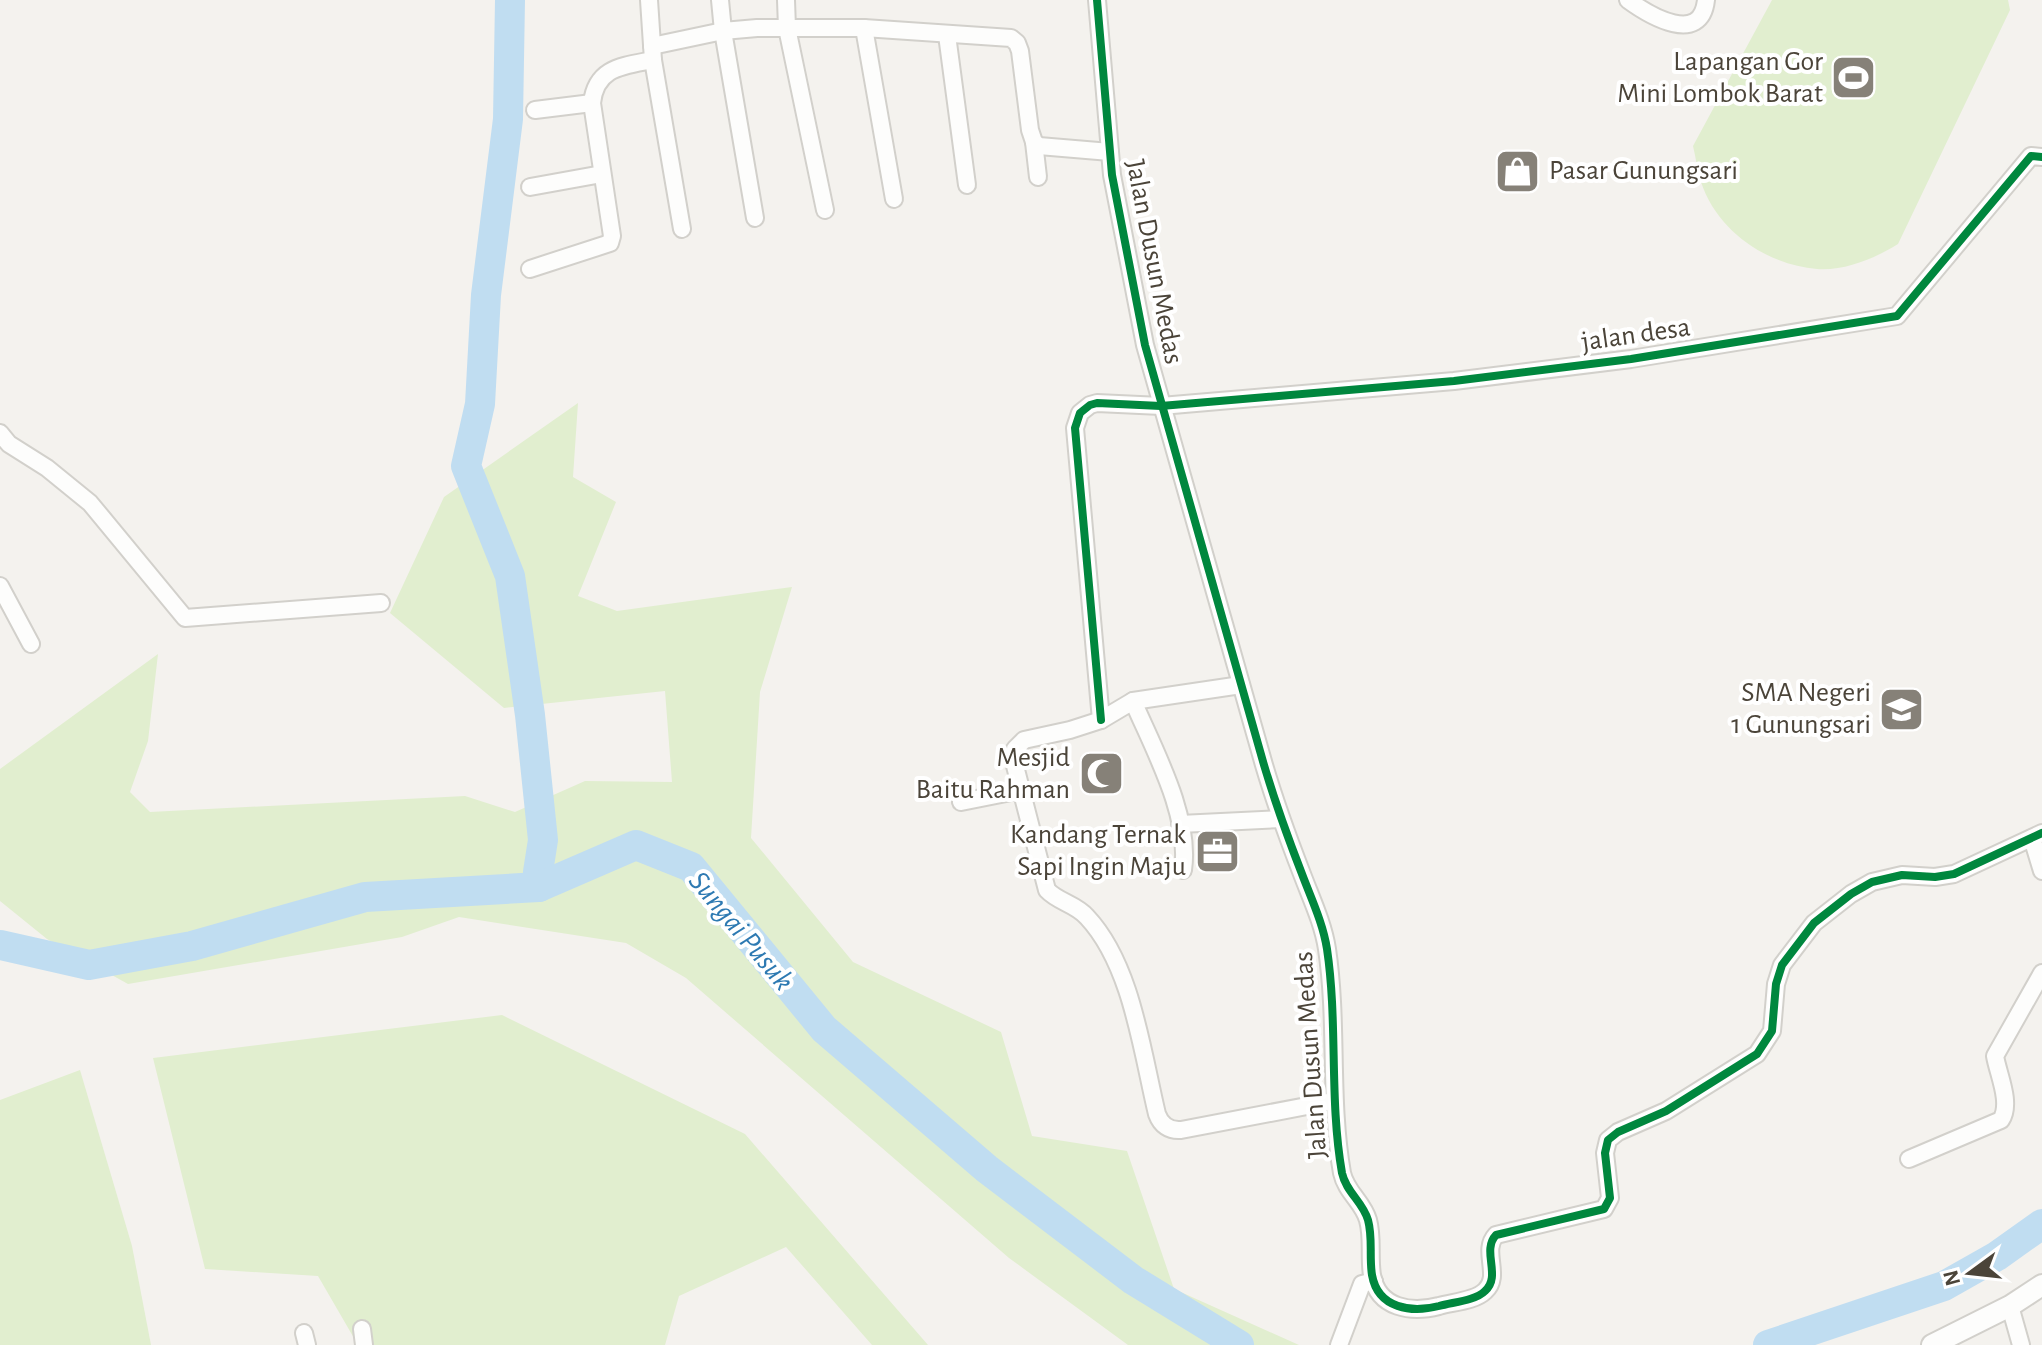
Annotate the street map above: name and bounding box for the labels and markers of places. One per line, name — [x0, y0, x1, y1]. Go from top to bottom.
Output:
place label: Lapangan Gor Mini Lombok Barat — [1617, 48, 1823, 108]
sports icon: Lapangan Gor Mini Lombok Barat — [1830, 54, 1878, 102]
shop icon: Pasar Gunungsari — [1494, 147, 1542, 195]
place label: Pasar Gunungsari — [1549, 157, 1738, 185]
place label: SMA Negeri 1 Gunungsari — [1731, 679, 1871, 739]
school or university icon: SMA Negeri 1 Gunungsari — [1878, 685, 1926, 733]
place label: Mesjid Baitu Rahman — [916, 744, 1070, 804]
mosque icon: Mesjid Baitu Rahman — [1077, 750, 1125, 798]
place label: Kandang Ternak Sapi Ingin Maju — [1010, 821, 1186, 881]
office icon: Kandang Ternak Sapi Ingin Maju — [1193, 827, 1241, 875]

